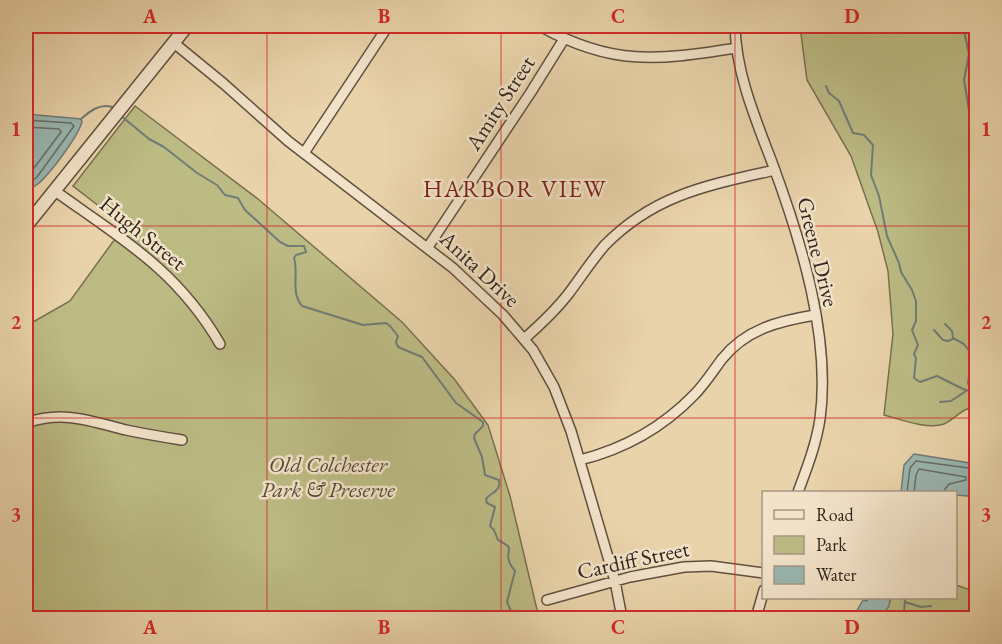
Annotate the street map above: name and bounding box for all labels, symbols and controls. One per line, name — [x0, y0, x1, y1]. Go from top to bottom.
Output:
text: A — [142, 3, 158, 29]
text: B — [378, 3, 390, 29]
text: C — [611, 3, 625, 29]
text: D — [844, 3, 860, 29]
street label: Amity Street — [458, 50, 541, 157]
text: 1 — [11, 116, 21, 142]
text: 1 — [981, 116, 991, 142]
district label: HARBOR VIEW — [423, 173, 607, 204]
street label: Hugh Street — [94, 189, 192, 277]
street label: Greene Drive — [790, 194, 846, 310]
street label: Anita Drive — [433, 224, 527, 314]
text: 2 — [11, 309, 22, 335]
text: 2 — [981, 309, 992, 335]
park label: Old Colchester Park & Preserve — [261, 450, 395, 504]
legend — [762, 491, 957, 599]
text: 3 — [11, 501, 21, 527]
text: 3 — [981, 501, 991, 527]
text: Road — [816, 503, 855, 526]
text: Park — [816, 533, 847, 556]
street label: Cardiff Street — [574, 534, 692, 586]
text: Water — [816, 563, 857, 586]
text: A — [142, 614, 158, 640]
text: B — [378, 614, 390, 640]
text: C — [611, 614, 625, 640]
text: D — [844, 614, 860, 640]

